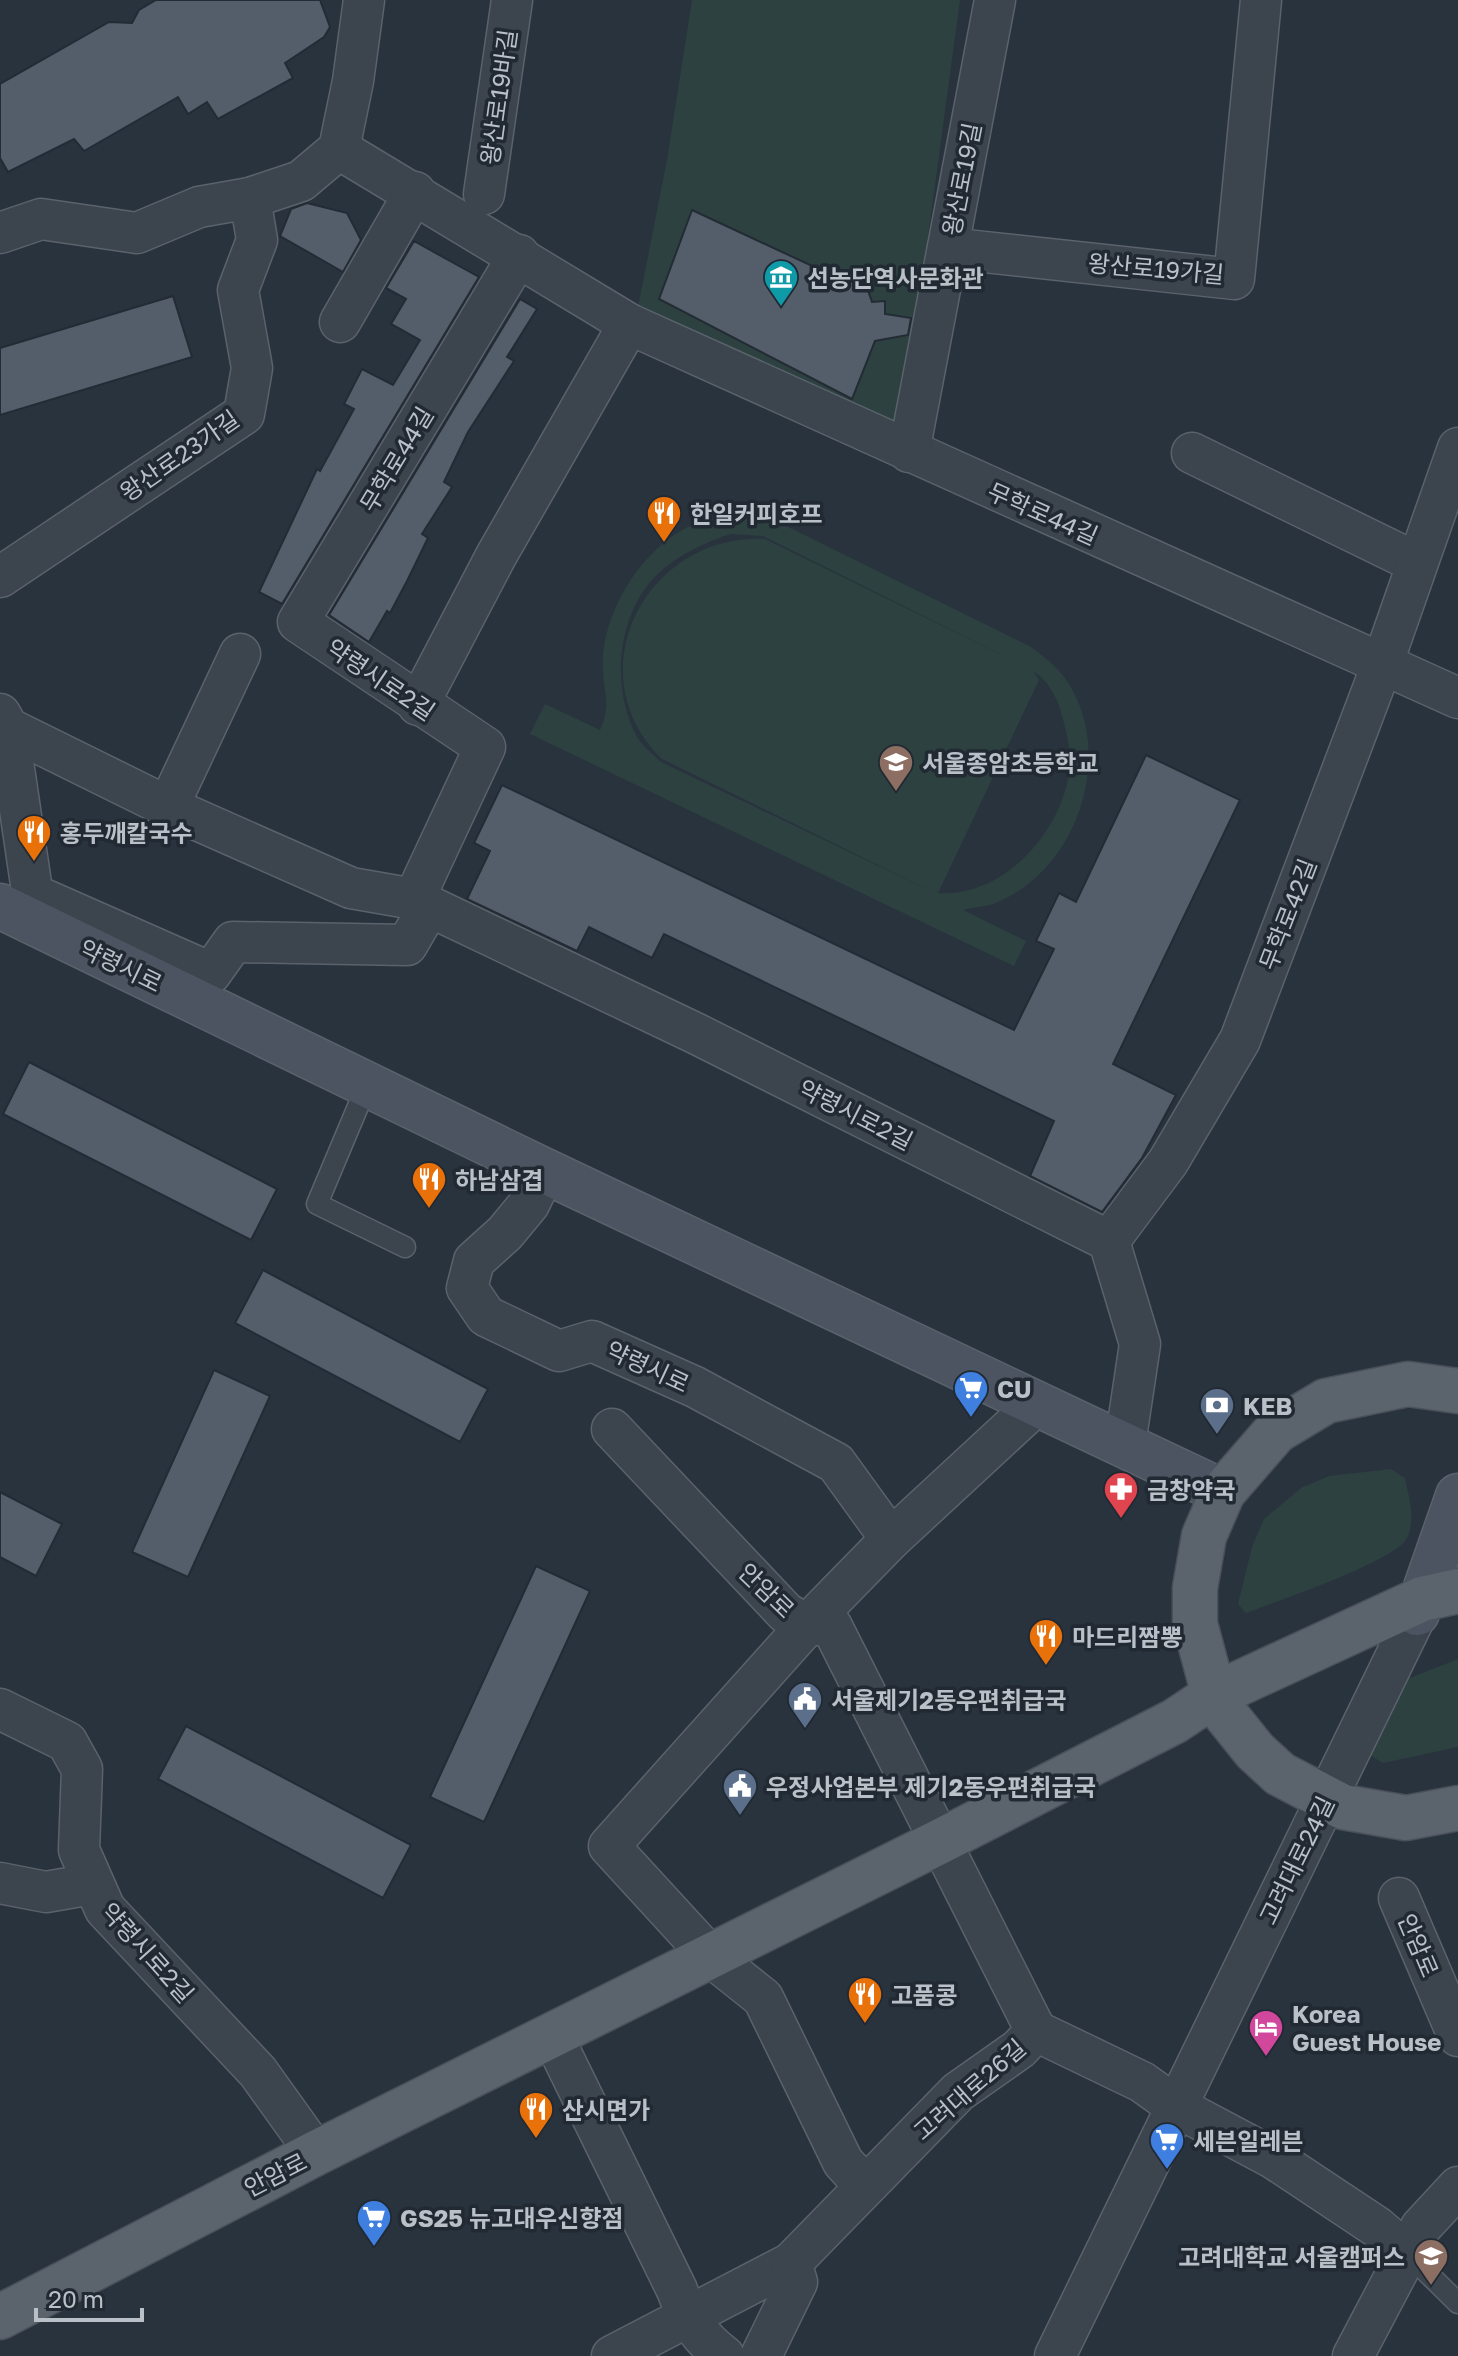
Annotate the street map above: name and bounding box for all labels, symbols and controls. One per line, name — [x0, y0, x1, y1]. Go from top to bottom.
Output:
street label: 왕산로19바길 — [474, 27, 522, 167]
street label: 왕산로19길 — [936, 120, 986, 238]
street label: 왕산로19가길 — [1087, 248, 1225, 288]
museum icon: 선농단역사문화관 — [762, 258, 800, 308]
place label: 선농단역사문화관 — [807, 263, 984, 292]
street label: 무학로44길 — [353, 401, 439, 517]
street label: 왕산로23가길 — [114, 403, 244, 507]
street label: 무학로44길 — [983, 476, 1103, 550]
restaurant icon: 한일커피호프 — [645, 494, 683, 544]
place label: 한일커피호프 — [690, 499, 822, 528]
street label: 약령시로2길 — [321, 632, 441, 726]
school or university icon: 서울종암초등학교 — [877, 743, 915, 793]
place label: 서울종암초등학교 — [922, 748, 1099, 777]
restaurant icon: 홍두깨칼국수 — [15, 813, 53, 863]
place label: 홍두깨칼국수 — [60, 818, 192, 847]
street label: 무학로42길 — [1253, 854, 1321, 974]
street label: 약령시로 — [75, 933, 167, 997]
street label: 약령시로2길 — [794, 1073, 918, 1155]
restaurant icon: 하남삼겹 — [410, 1160, 448, 1210]
place label: 하남삼겹 — [455, 1165, 543, 1194]
street label: 약령시로 — [602, 1334, 694, 1398]
supermarket icon: CU — [952, 1369, 990, 1419]
place label: CU — [997, 1374, 1032, 1403]
bank icon: KEB — [1198, 1386, 1236, 1436]
place label: KEB — [1243, 1391, 1292, 1420]
pharmacy icon: 금창약국 — [1102, 1470, 1140, 1520]
place label: 금창약국 — [1147, 1475, 1235, 1504]
street label: 안암로 — [733, 1557, 801, 1623]
restaurant icon: 마드리짬뽕 — [1027, 1617, 1065, 1667]
place label: 마드리짬뽕 — [1072, 1622, 1182, 1651]
public building icon: 서울제기2동우편취급국 — [786, 1680, 824, 1730]
place label: 서울제기2동우편취급국 — [831, 1685, 1066, 1714]
public building icon: 우정사업본부 제기2동우편취급국 — [721, 1767, 759, 1817]
place label: 우정사업본부 제기2동우편취급국 — [766, 1772, 1096, 1801]
street label: 고려대로24길 — [1253, 1791, 1339, 1929]
street label: 약령시로2길 — [96, 1896, 200, 2008]
street label: 안암로 — [1393, 1909, 1445, 1981]
restaurant icon: 고품콩 — [846, 1975, 884, 2025]
place label: 고품콩 — [891, 1980, 957, 2009]
place label: Korea Guest House — [1292, 1999, 1442, 2056]
hotel icon: Korea Guest House — [1247, 2008, 1285, 2058]
street label: 고려대로26길 — [907, 2033, 1031, 2145]
restaurant icon: 산시면가 — [517, 2090, 555, 2140]
place label: 산시면가 — [562, 2095, 650, 2124]
supermarket icon: 세븐일레븐 — [1148, 2121, 1186, 2171]
place label: 세븐일레븐 — [1193, 2126, 1303, 2155]
street label: 안암로 — [239, 2146, 311, 2202]
supermarket icon: GS25 뉴고대우신향점 — [355, 2198, 393, 2248]
place label: GS25 뉴고대우신향점 — [400, 2203, 624, 2232]
school or university icon: 고려대학교 서울캠퍼스 — [1412, 2237, 1450, 2287]
place label: 고려대학교 서울캠퍼스 — [1178, 2242, 1405, 2271]
scale bar — [36, 2272, 142, 2322]
text: 20 m — [48, 2284, 104, 2313]

